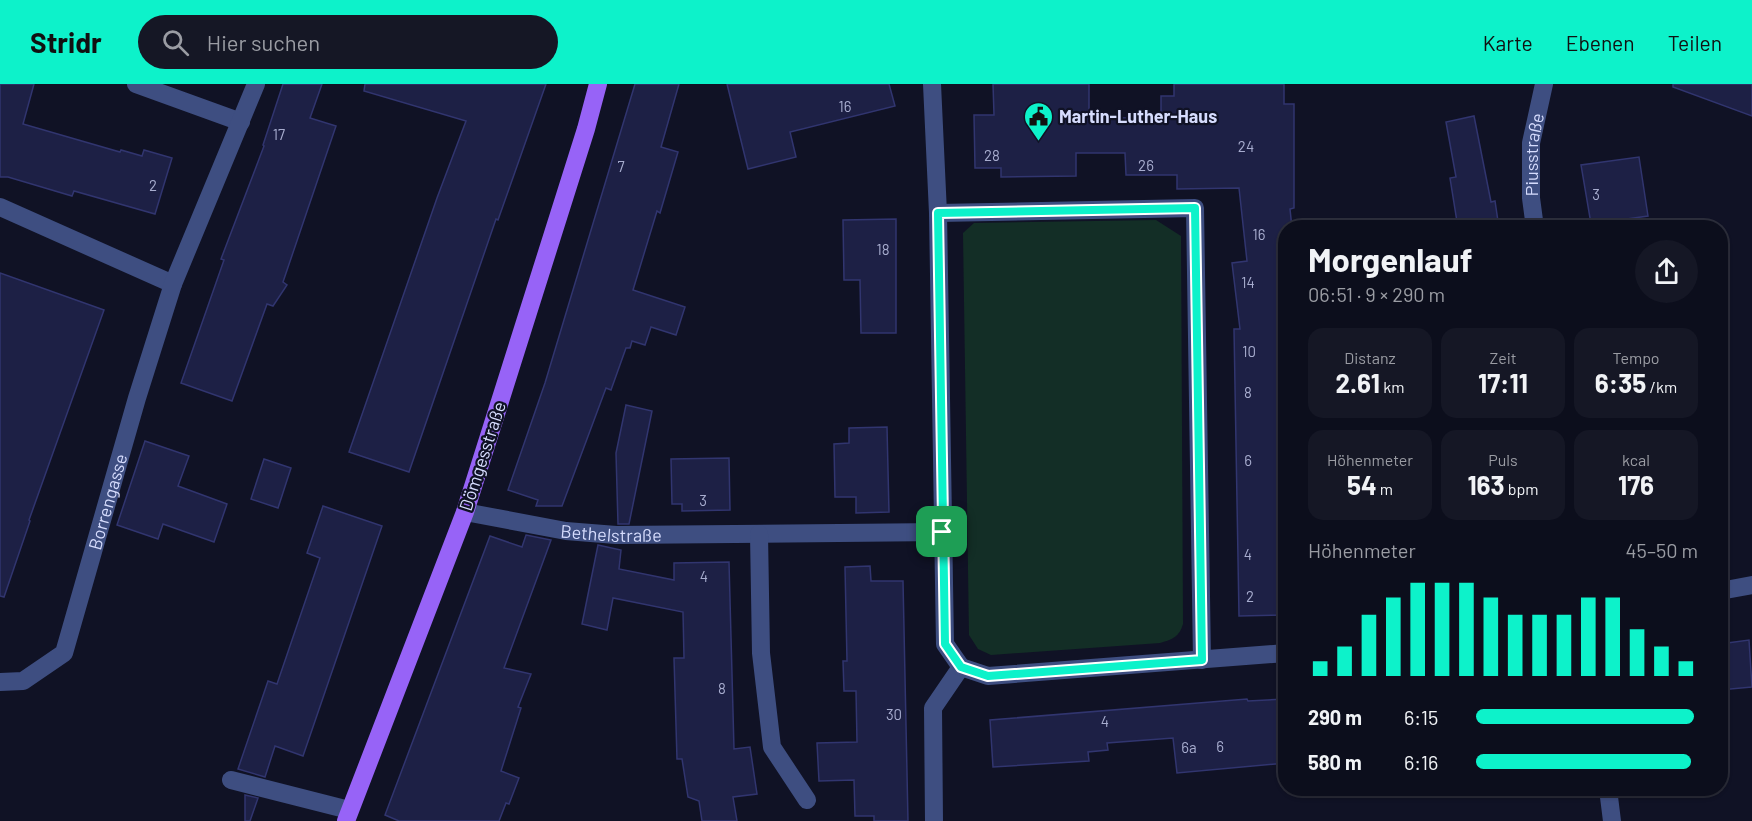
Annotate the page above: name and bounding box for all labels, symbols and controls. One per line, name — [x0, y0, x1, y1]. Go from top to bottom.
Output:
search box — [138, 15, 558, 69]
text: Stridr — [30, 25, 102, 59]
icon: search — [159, 26, 192, 59]
text: Hier suchen — [207, 29, 320, 55]
text: Karte — [1483, 30, 1533, 55]
text: Ebenen — [1566, 30, 1635, 55]
text: Teilen — [1668, 30, 1722, 55]
house number: 16 — [839, 97, 851, 115]
public building icon: Martin-Luther-Haus — [1022, 100, 1054, 142]
place label: Martin-Luther-Haus — [1059, 105, 1217, 127]
street label: Piusstraße — [1520, 111, 1548, 196]
house number: 17 — [273, 125, 285, 143]
house number: 24 — [1238, 137, 1254, 155]
house number: 28 — [984, 146, 1000, 164]
house number: 26 — [1138, 156, 1154, 174]
house number: 7 — [617, 157, 625, 175]
house number: 2 — [149, 176, 157, 194]
house number: 3 — [1592, 185, 1600, 203]
house number: 16 — [1253, 225, 1265, 243]
text: Morgenlauf — [1308, 239, 1473, 279]
house number: 18 — [876, 240, 890, 258]
button: share — [1635, 240, 1698, 303]
house number: 14 — [1241, 273, 1255, 291]
text: 06:51 · 9 × 290 m — [1308, 282, 1445, 306]
house number: 10 — [1242, 342, 1256, 360]
text: Distanz — [1344, 348, 1396, 367]
text: Zeit — [1489, 348, 1517, 367]
text: Tempo — [1612, 348, 1660, 367]
text: 2.61 — [1335, 367, 1380, 398]
text: 17:11 — [1478, 367, 1528, 398]
text: 6:35 — [1595, 367, 1646, 398]
text: km — [1380, 377, 1405, 396]
text: /km — [1646, 377, 1677, 396]
house number: 8 — [1244, 383, 1252, 401]
street label: Dömgesstraße — [454, 399, 510, 513]
text: Höhenmeter — [1327, 450, 1413, 469]
text: Puls — [1488, 450, 1518, 469]
text: kcal — [1622, 450, 1650, 469]
street label: Borrengasse — [83, 451, 131, 552]
house number: 6 — [1244, 451, 1252, 469]
text: 54 — [1347, 469, 1377, 500]
text: 163 — [1467, 469, 1505, 500]
text: 176 — [1618, 469, 1654, 500]
text: m — [1377, 479, 1393, 498]
text: bpm — [1505, 479, 1539, 498]
house number: 3 — [699, 491, 707, 509]
pin — [916, 506, 967, 557]
icon: arrive — [925, 515, 958, 548]
street label: Bethelstraße — [560, 520, 662, 546]
text: Höhenmeter — [1308, 538, 1416, 562]
text: 45–50 m — [1626, 538, 1698, 562]
house number: 4 — [1244, 545, 1252, 563]
house number: 4 — [700, 567, 708, 585]
house number: 2 — [1246, 587, 1254, 605]
house number: 8 — [718, 679, 726, 697]
house number: 30 — [886, 705, 902, 723]
text: 290 m — [1308, 705, 1362, 729]
text: 6:15 — [1404, 705, 1438, 729]
house number: 4 — [1101, 712, 1109, 730]
house number: 6 — [1216, 737, 1224, 755]
house number: 6a — [1181, 738, 1197, 756]
text: 580 m — [1308, 750, 1362, 774]
text: 6:16 — [1404, 750, 1438, 774]

